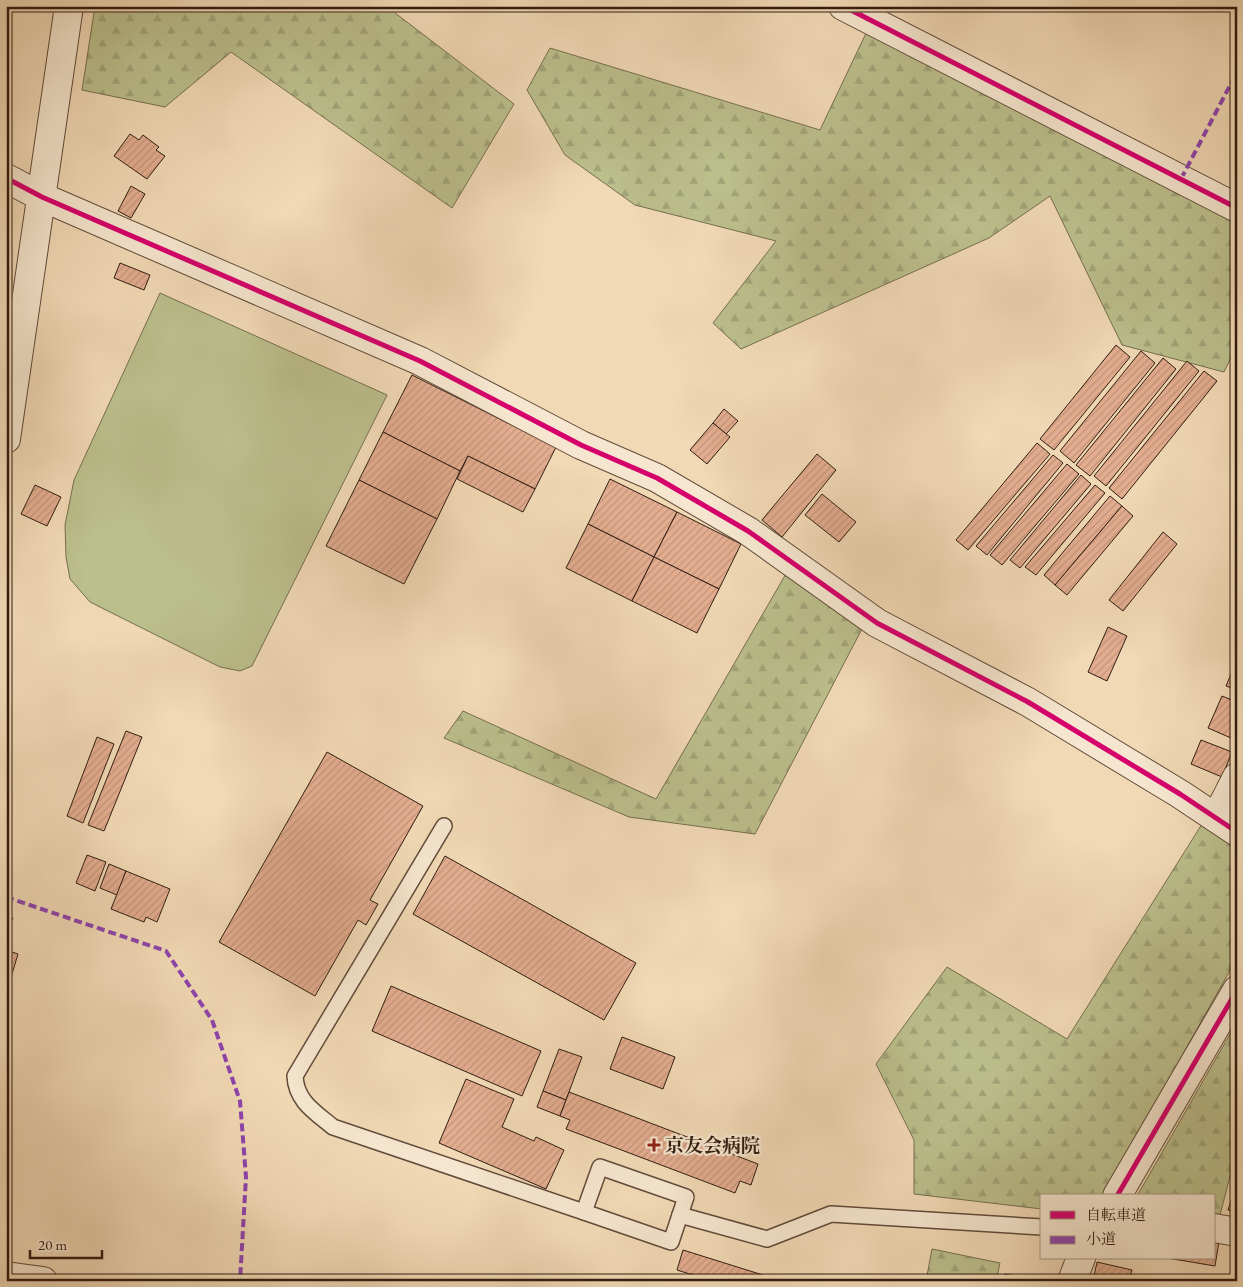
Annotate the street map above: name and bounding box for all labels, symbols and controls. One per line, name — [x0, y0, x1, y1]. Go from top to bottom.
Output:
place label: 京友会病院 — [665, 1133, 760, 1158]
marker: 京友会病院 — [647, 1138, 661, 1152]
legend — [1040, 1194, 1216, 1260]
text: 自転車道 — [1086, 1205, 1146, 1224]
scale bar — [30, 1227, 102, 1259]
text: 小道 — [1086, 1229, 1116, 1248]
text: 20 m — [38, 1235, 67, 1254]

